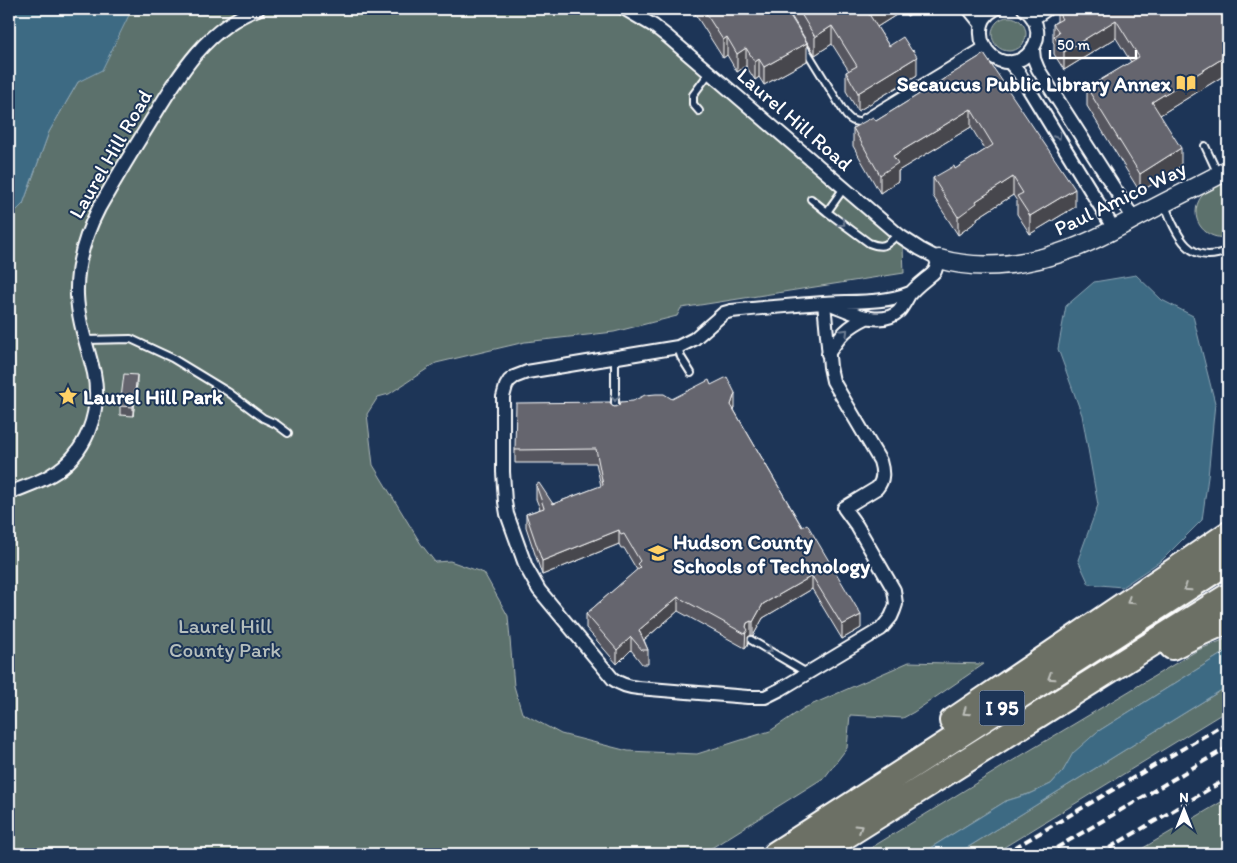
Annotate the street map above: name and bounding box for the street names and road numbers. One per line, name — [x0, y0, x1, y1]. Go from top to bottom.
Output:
street label: Laurel Hill Road — [732, 62, 858, 176]
street label: Laurel Hill Road — [63, 85, 157, 223]
street label: Paul Amico Way — [1050, 155, 1190, 241]
road number: I 95 — [980, 690, 1024, 726]

